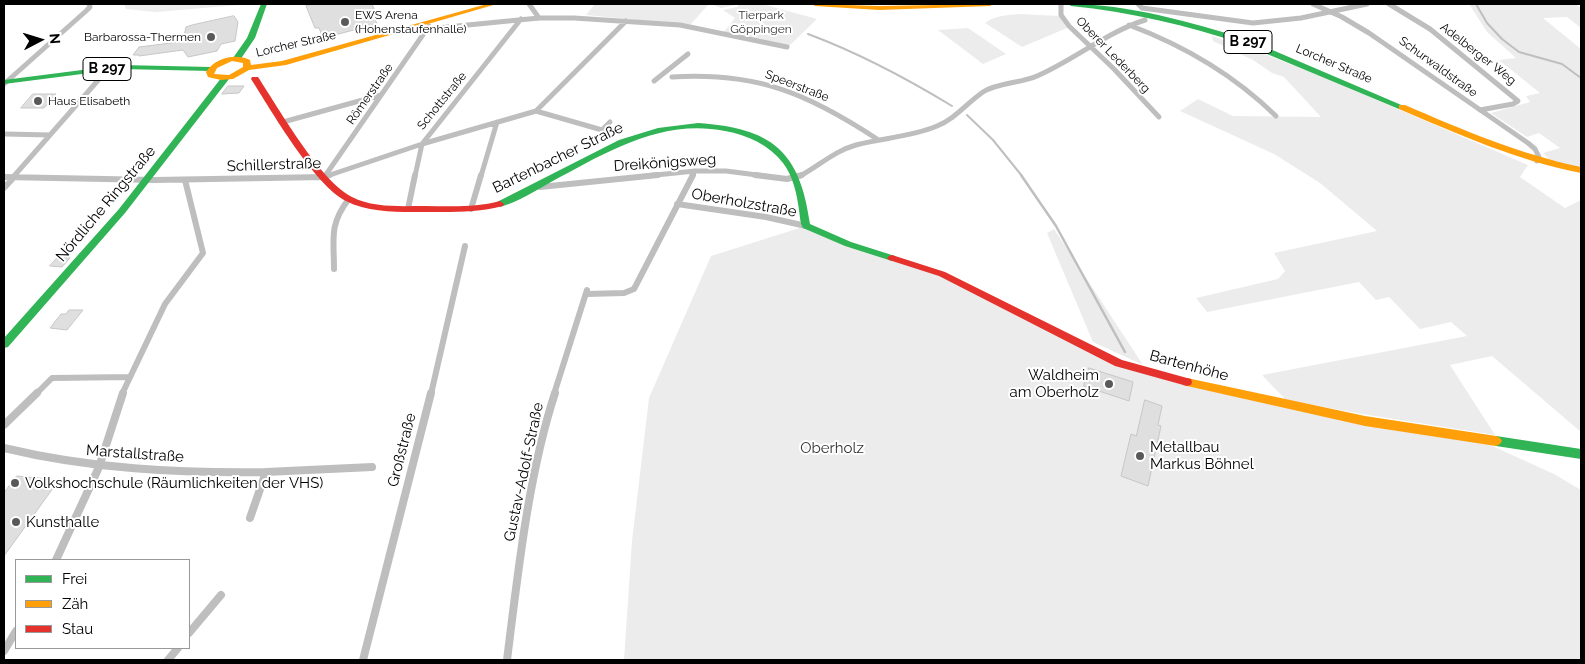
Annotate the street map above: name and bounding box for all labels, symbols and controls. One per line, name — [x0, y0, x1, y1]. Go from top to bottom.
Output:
place label: EWS Arena (Hohenstaufenhalle) — [355, 8, 467, 36]
park label: Tierpark Göppingen — [730, 8, 792, 36]
street label: Oberer Lederberg — [1073, 14, 1153, 96]
north arrow — [15, 15, 65, 65]
marker: EWS Arena (Hohenstaufenhalle) — [339, 16, 351, 28]
street label: Adelberger Weg — [1437, 20, 1519, 88]
street label: Lorcher Straße — [255, 28, 337, 60]
place label: Barbarossa-Thermen — [84, 30, 201, 44]
marker: Barbarossa-Thermen — [205, 31, 217, 43]
road number: B 297 — [1224, 31, 1272, 54]
text: N — [47, 33, 63, 45]
street label: Schurwaldstraße — [1396, 34, 1480, 100]
street label: Lorcher Straße — [1294, 41, 1374, 87]
road number: B 297 — [83, 58, 131, 80]
street label: Römerstraße — [344, 61, 396, 127]
street label: Speerstraße — [763, 67, 831, 105]
street label: Schottstraße — [414, 69, 470, 133]
place label: Haus Elisabeth — [48, 94, 130, 108]
marker: Haus Elisabeth — [32, 95, 44, 107]
street label: Bartenbacher Straße — [490, 119, 626, 197]
street label: Nördliche Ringstraße — [52, 142, 160, 266]
street label: Dreikönigsweg — [613, 150, 717, 176]
street label: Schillerstraße — [227, 154, 321, 176]
street label: Oberholzstraße — [690, 185, 798, 221]
street label: Bartenhöhe — [1148, 347, 1230, 385]
place label: Waldheim am Oberholz — [1009, 366, 1099, 401]
marker: Waldheim am Oberholz — [1103, 378, 1115, 390]
street label: Gustav-Adolf-Straße — [500, 401, 548, 543]
street label: Großstraße — [384, 411, 420, 489]
place label: Metallbau Markus Böhnel — [1150, 438, 1254, 473]
park label: Oberholz — [800, 439, 864, 457]
street label: Marstallstraße — [86, 442, 184, 466]
marker: Metallbau Markus Böhnel — [1134, 450, 1146, 462]
place label: Volkshochschule (Räumlichkeiten der VHS) — [25, 474, 323, 492]
marker: Volkshochschule (Räumlichkeiten der VHS) — [9, 477, 21, 489]
place label: Kunsthalle — [26, 513, 99, 531]
marker: Kunsthalle — [10, 516, 22, 528]
legend — [15, 559, 190, 649]
text: Frei — [62, 570, 87, 588]
text: Zäh — [62, 595, 88, 613]
text: Stau — [62, 620, 93, 638]

